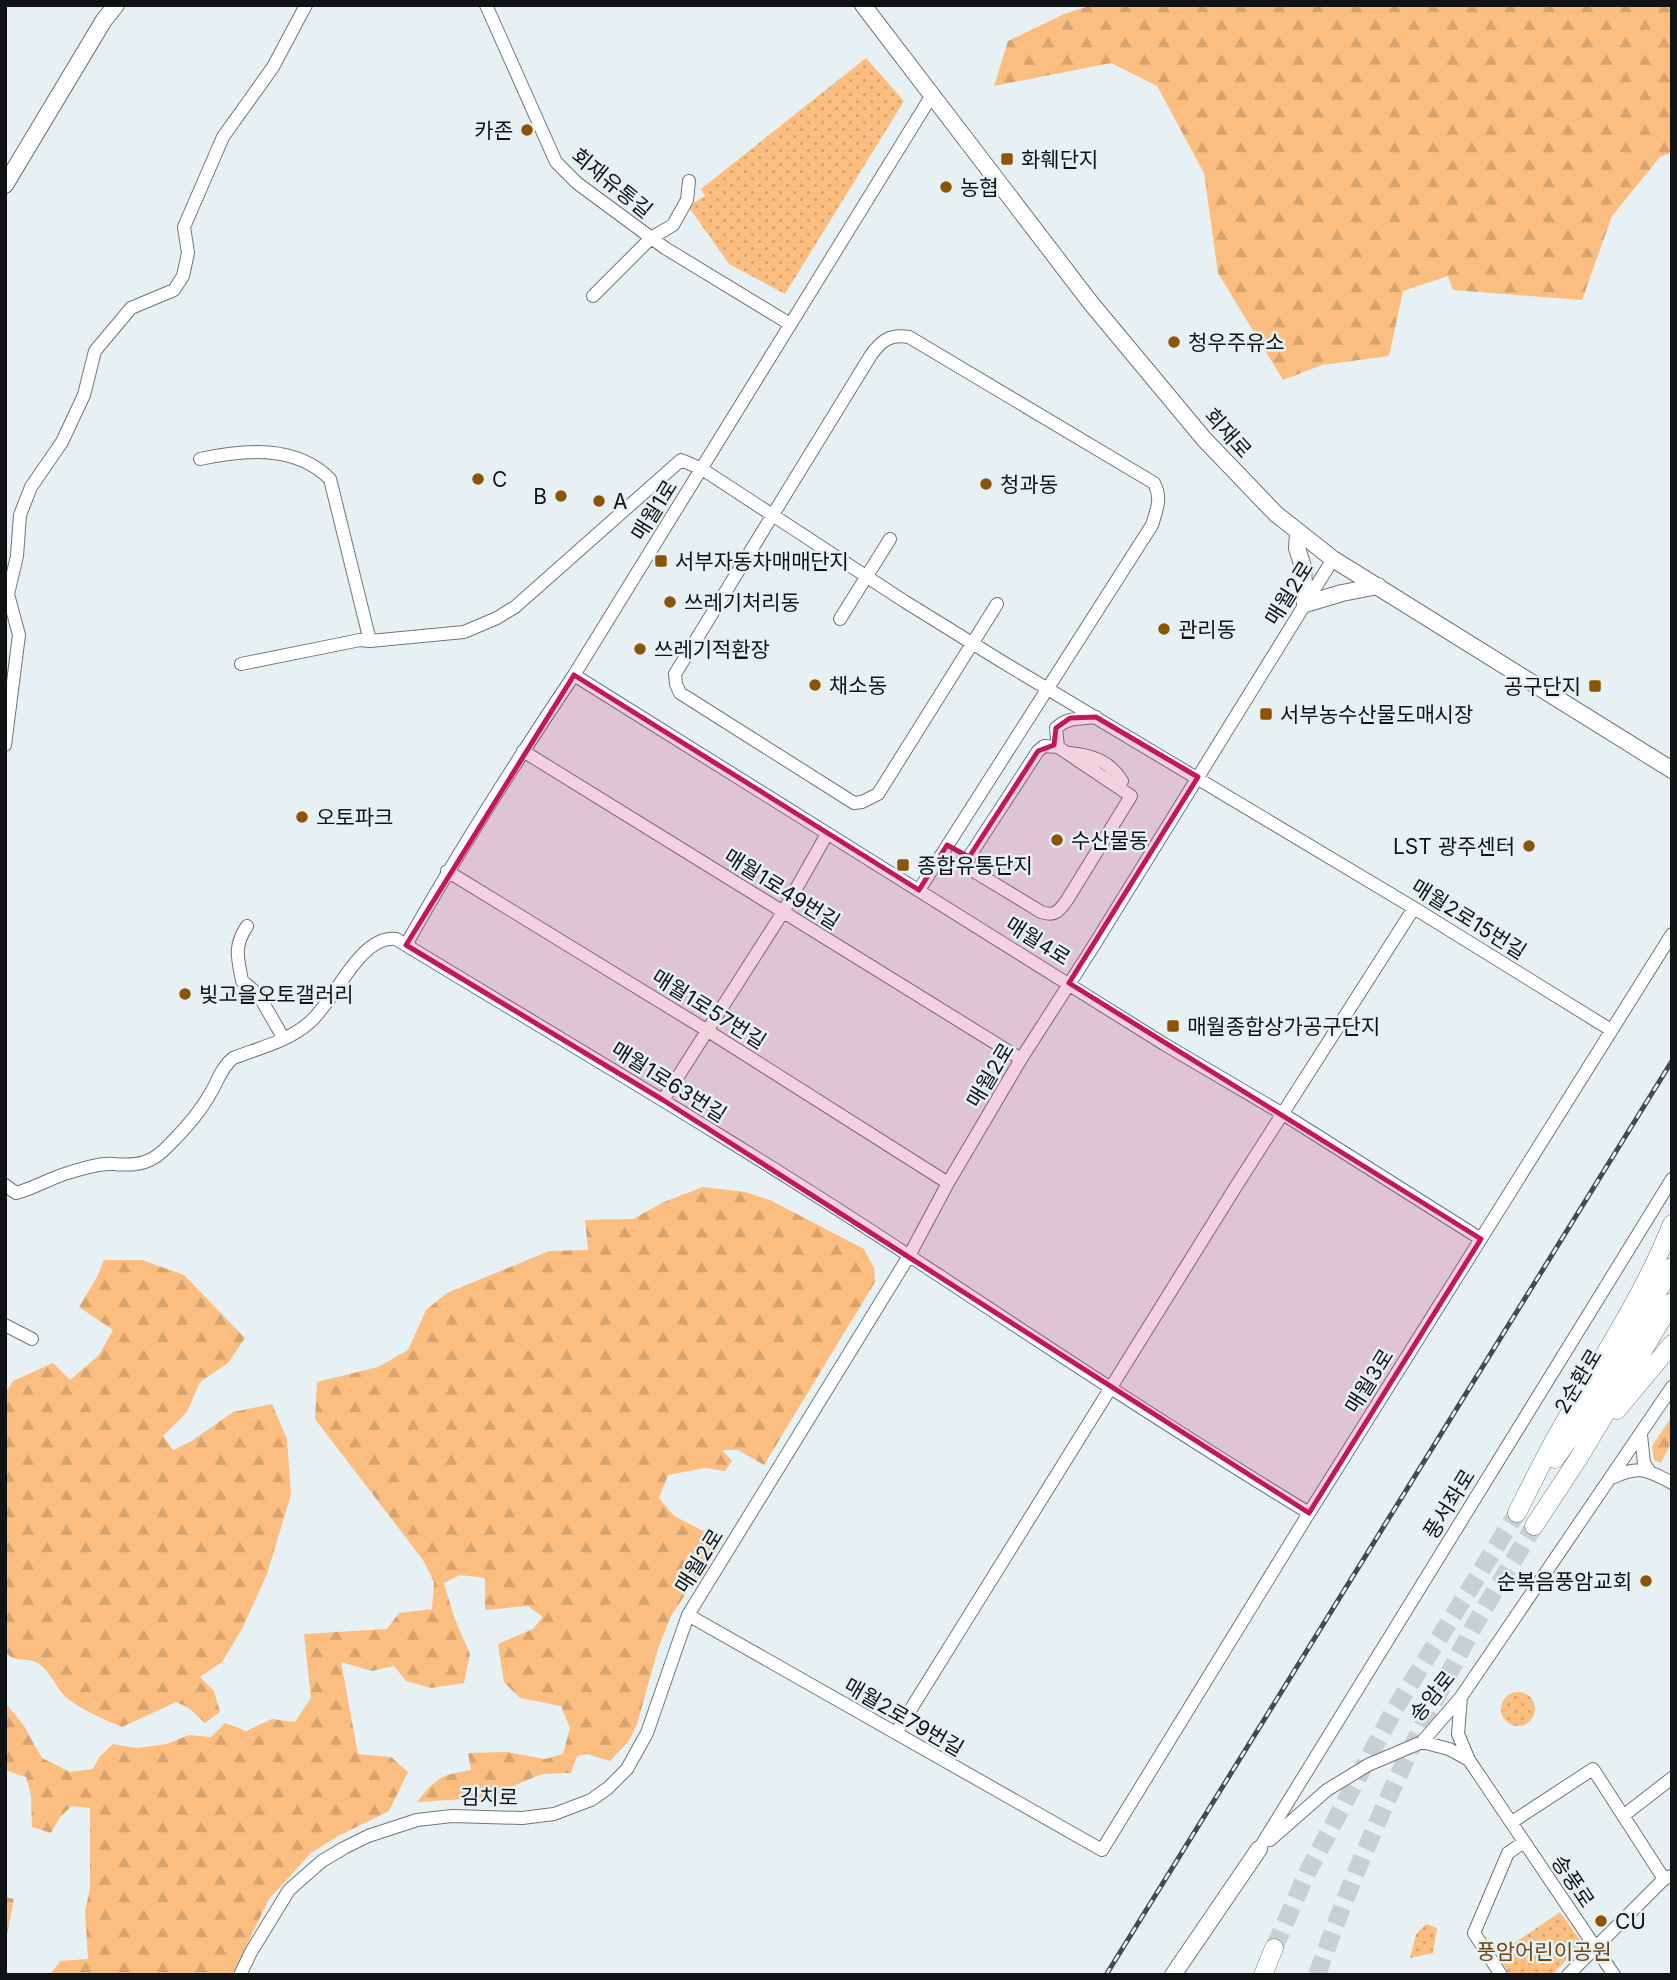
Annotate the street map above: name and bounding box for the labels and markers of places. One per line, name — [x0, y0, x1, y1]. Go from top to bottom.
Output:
place label: 카존 — [474, 118, 513, 143]
marker: 카존 — [519, 122, 535, 138]
place label: 화훼단지 — [1021, 147, 1098, 172]
marker: 화훼단지 — [999, 151, 1015, 167]
place label: 농협 — [960, 175, 999, 200]
marker: 농협 — [938, 179, 954, 195]
place label: 청우주유소 — [1188, 330, 1285, 355]
marker: 청우주유소 — [1166, 334, 1182, 350]
place label: C — [492, 467, 507, 492]
marker: C — [470, 471, 486, 487]
place label: 청과동 — [1000, 472, 1058, 497]
marker: 청과동 — [978, 476, 994, 492]
place label: B — [533, 484, 547, 509]
marker: B — [553, 488, 569, 504]
place label: A — [613, 489, 628, 514]
marker: A — [591, 493, 607, 509]
place label: 서부자동차매매단지 — [675, 549, 849, 574]
marker: 서부자동차매매단지 — [653, 553, 669, 569]
place label: 쓰레기처리동 — [684, 590, 800, 615]
marker: 쓰레기처리동 — [662, 594, 678, 610]
place label: 관리동 — [1178, 617, 1236, 642]
marker: 관리동 — [1156, 621, 1172, 637]
place label: 쓰레기적환장 — [654, 637, 770, 662]
marker: 쓰레기적환장 — [632, 641, 648, 657]
place label: 채소동 — [829, 673, 887, 698]
place label: 공구단지 — [1504, 674, 1581, 699]
marker: 채소동 — [807, 677, 823, 693]
marker: 공구단지 — [1587, 678, 1603, 694]
place label: 서부농수산물도매시장 — [1280, 702, 1473, 727]
marker: 서부농수산물도매시장 — [1258, 706, 1274, 722]
place label: 오토파크 — [316, 805, 393, 830]
marker: 오토파크 — [294, 809, 310, 825]
place label: 수산물동 — [1071, 828, 1148, 853]
marker: 수산물동 — [1049, 832, 1065, 848]
place label: LST 광주센터 — [1393, 834, 1515, 859]
marker: LST 광주센터 — [1521, 838, 1537, 854]
place label: 종합유통단지 — [917, 853, 1033, 878]
marker: 종합유통단지 — [895, 857, 911, 873]
place label: 빛고을오토갤러리 — [199, 982, 354, 1007]
marker: 빛고을오토갤러리 — [177, 986, 193, 1002]
place label: 매월종합상가공구단지 — [1187, 1014, 1380, 1039]
marker: 매월종합상가공구단지 — [1165, 1018, 1181, 1034]
place label: 순복음풍암교회 — [1497, 1569, 1632, 1594]
marker: 순복음풍암교회 — [1638, 1573, 1654, 1589]
place label: CU — [1615, 1909, 1646, 1934]
marker: CU — [1593, 1913, 1609, 1929]

